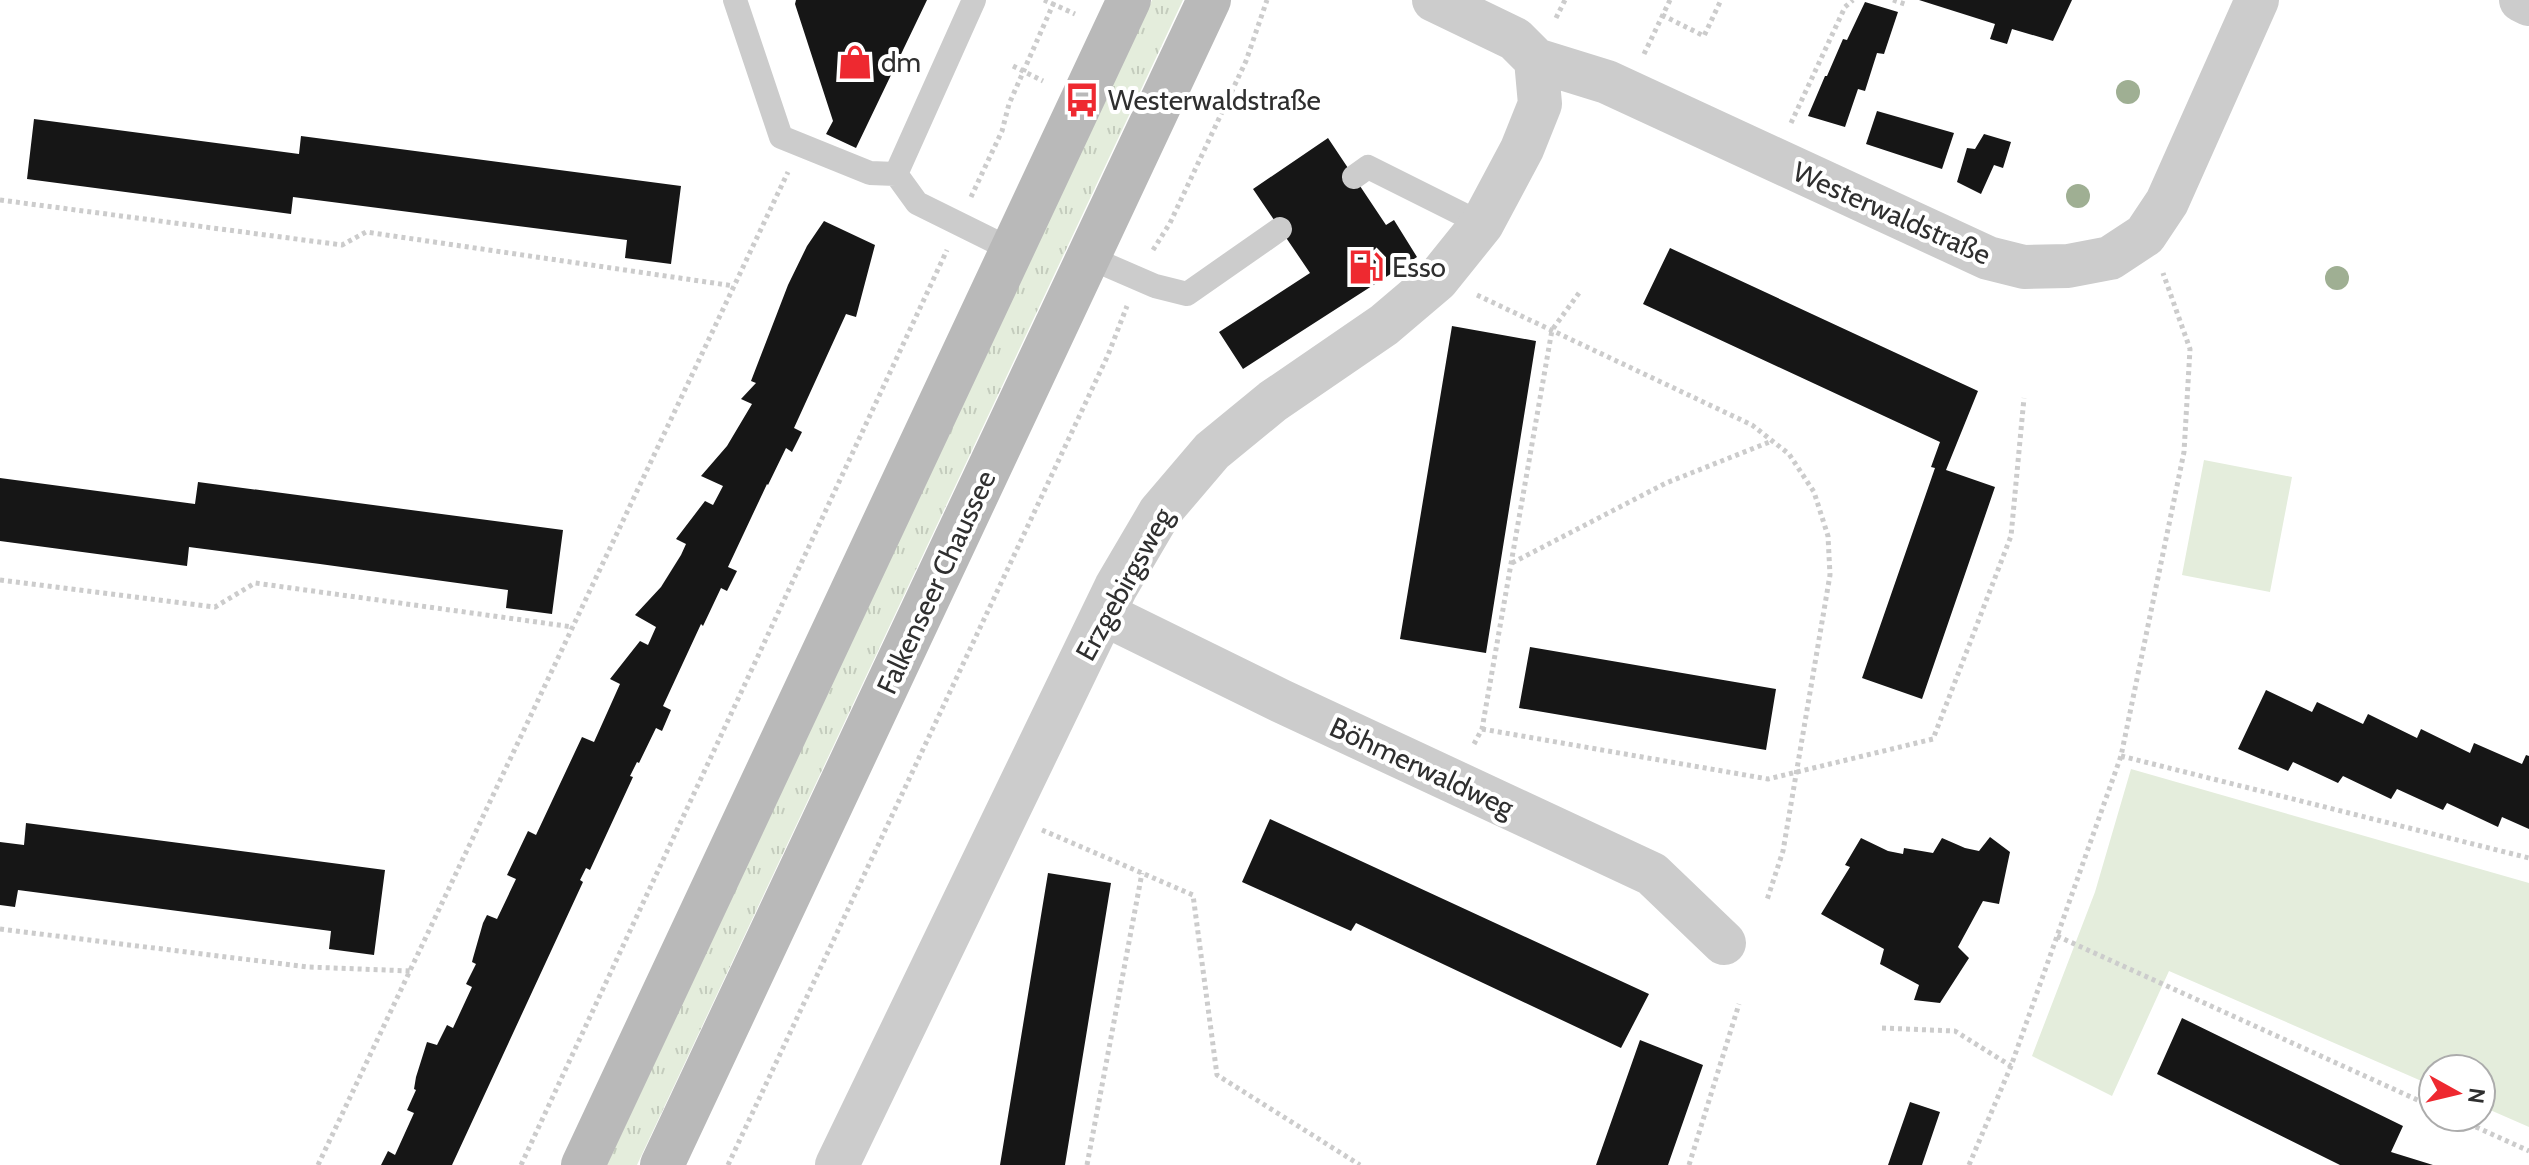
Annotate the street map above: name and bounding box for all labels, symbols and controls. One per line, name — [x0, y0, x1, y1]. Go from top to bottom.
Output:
shop icon: dm — [836, 43, 874, 81]
place label: dm — [881, 45, 921, 79]
bus stop icon: Westerwaldstraße — [1063, 81, 1101, 119]
place label: Westerwaldstraße — [1108, 83, 1321, 117]
street label: Westerwaldstraße — [1788, 154, 1996, 272]
fuel station icon: Esso — [1347, 248, 1385, 286]
place label: Esso — [1392, 250, 1446, 284]
street label: Falkenseer Chaussee — [869, 465, 1003, 699]
street label: Erzgebirgsweg — [1068, 501, 1180, 666]
street label: Böhmerwaldweg — [1325, 710, 1520, 825]
north arrow — [2417, 1053, 2497, 1133]
text: N — [2462, 1086, 2491, 1105]

